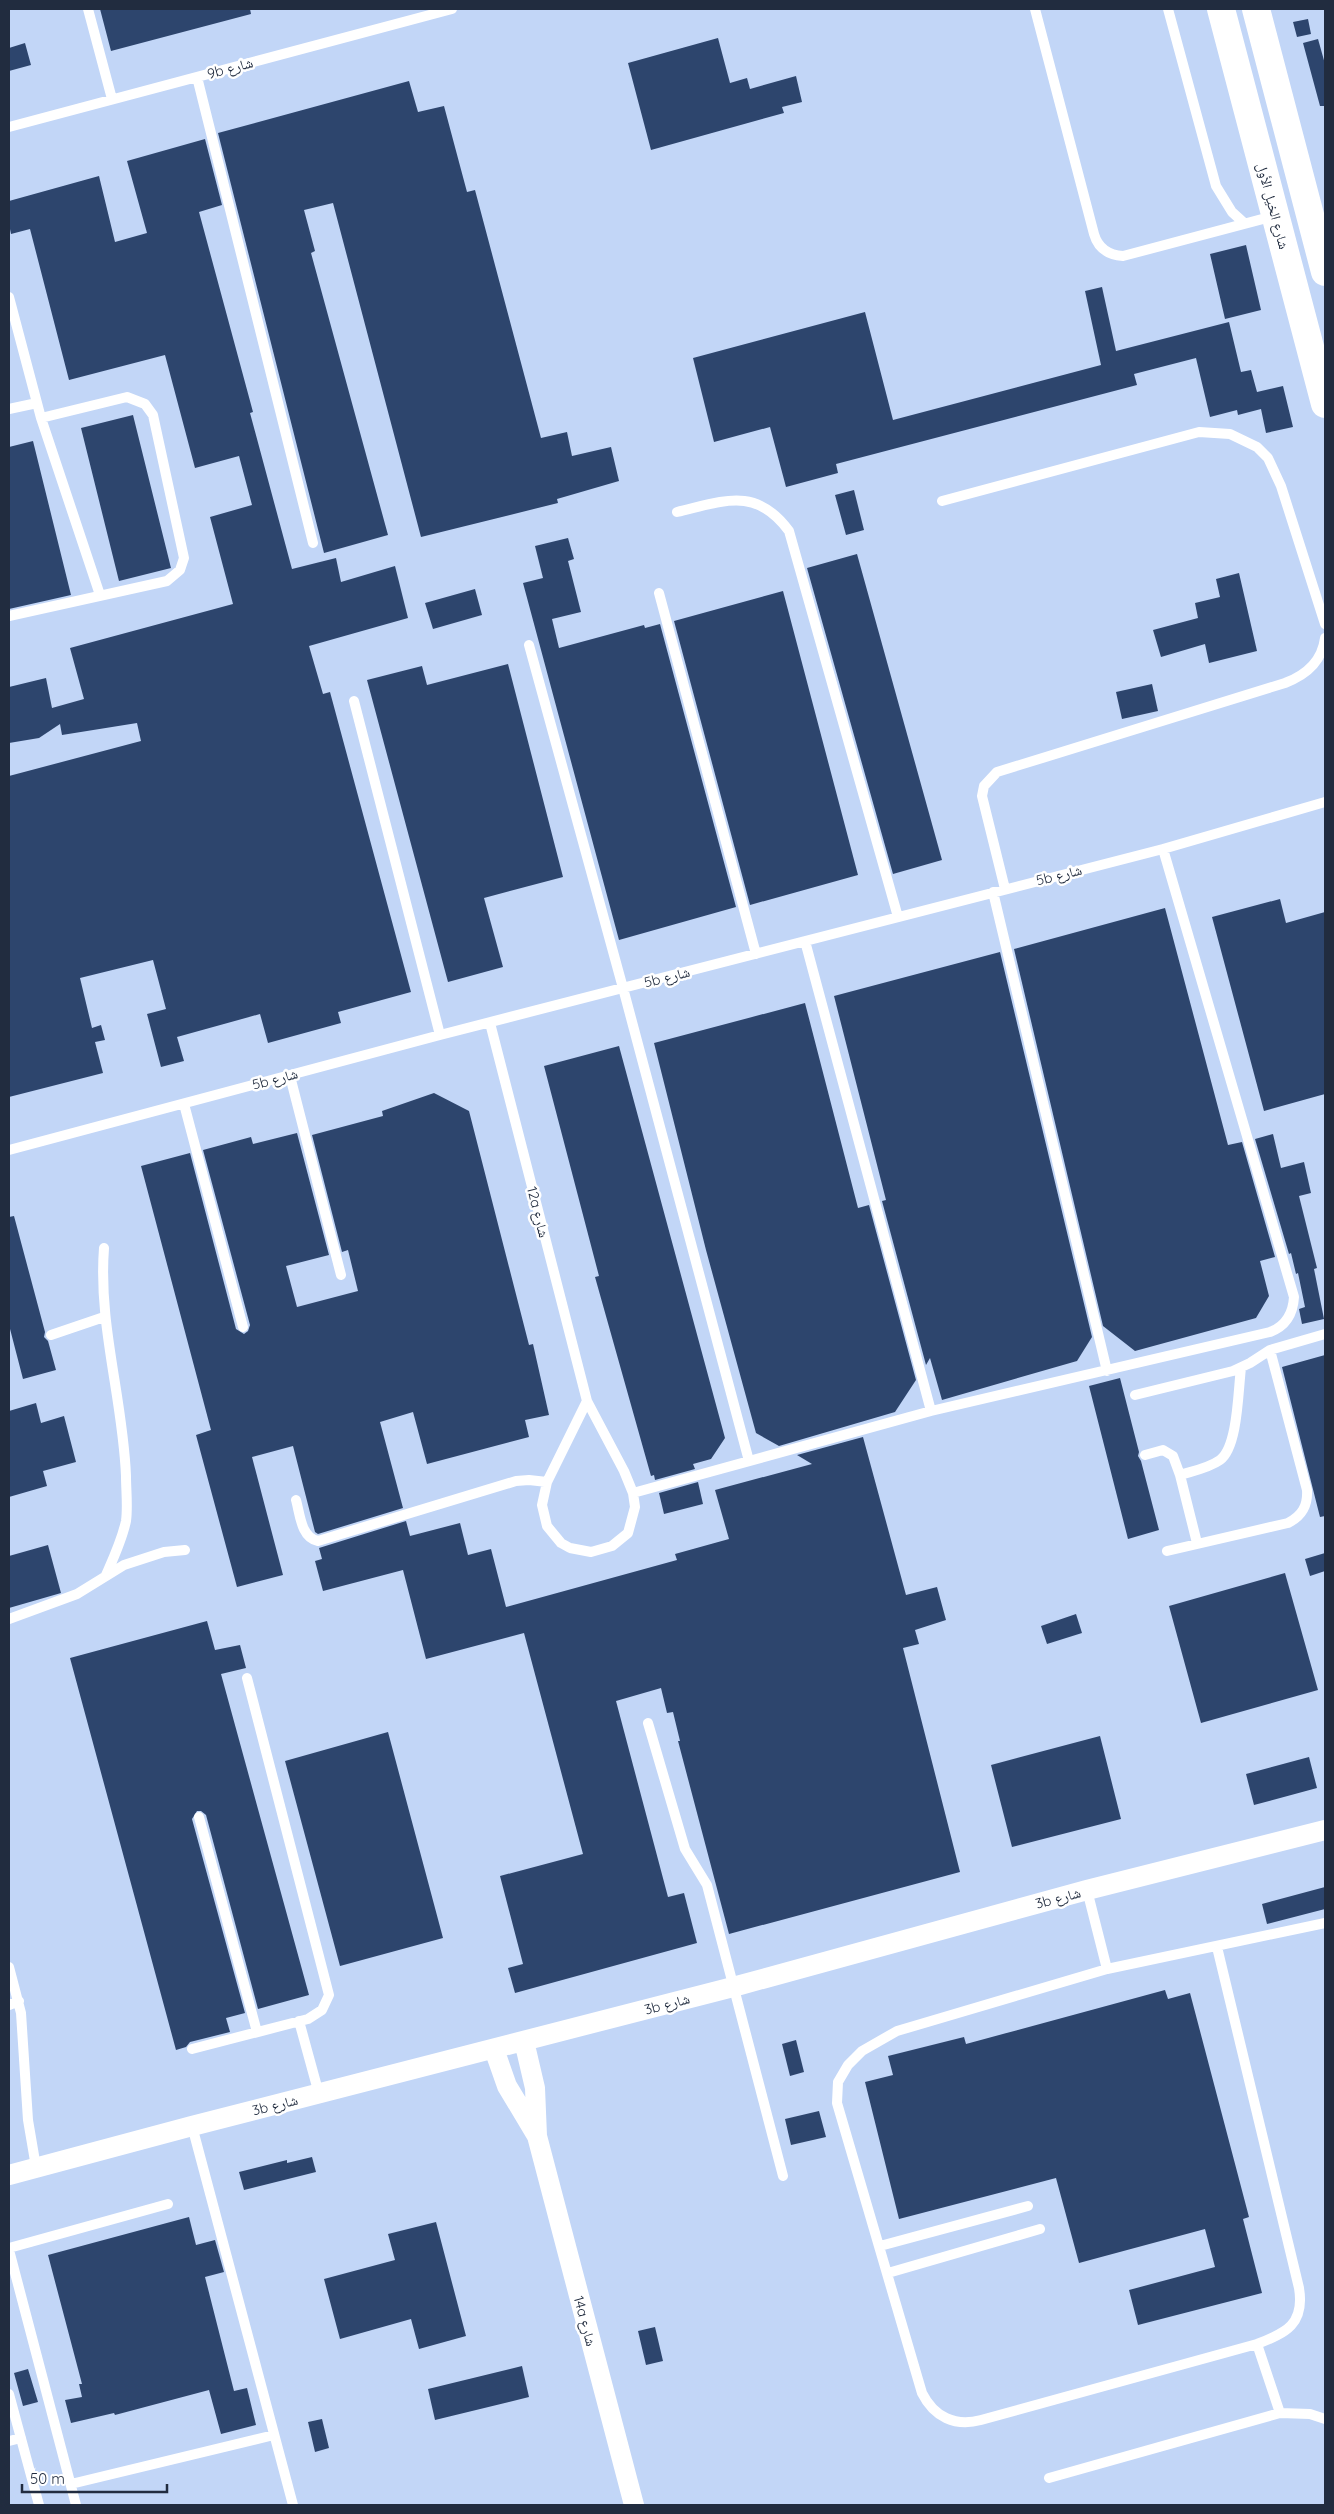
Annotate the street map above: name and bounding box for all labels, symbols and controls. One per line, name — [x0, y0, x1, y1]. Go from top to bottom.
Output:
street label: 9b شارع — [205, 53, 255, 84]
street label: شارع الخيل الأول — [1252, 161, 1293, 251]
street label: 5b شارع — [1034, 861, 1084, 890]
street label: 5b شارع — [642, 963, 692, 992]
street label: 5b شارع — [250, 1064, 300, 1095]
street label: 12a شارع — [522, 1185, 553, 1240]
street label: 3b شارع — [1033, 1883, 1083, 1914]
street label: 3b شارع — [642, 1989, 692, 2020]
street label: 3b شارع — [250, 2091, 300, 2120]
street label: 14a شارع — [569, 2294, 600, 2348]
scale bar — [22, 2462, 168, 2494]
text: 50 m — [30, 2469, 65, 2488]

